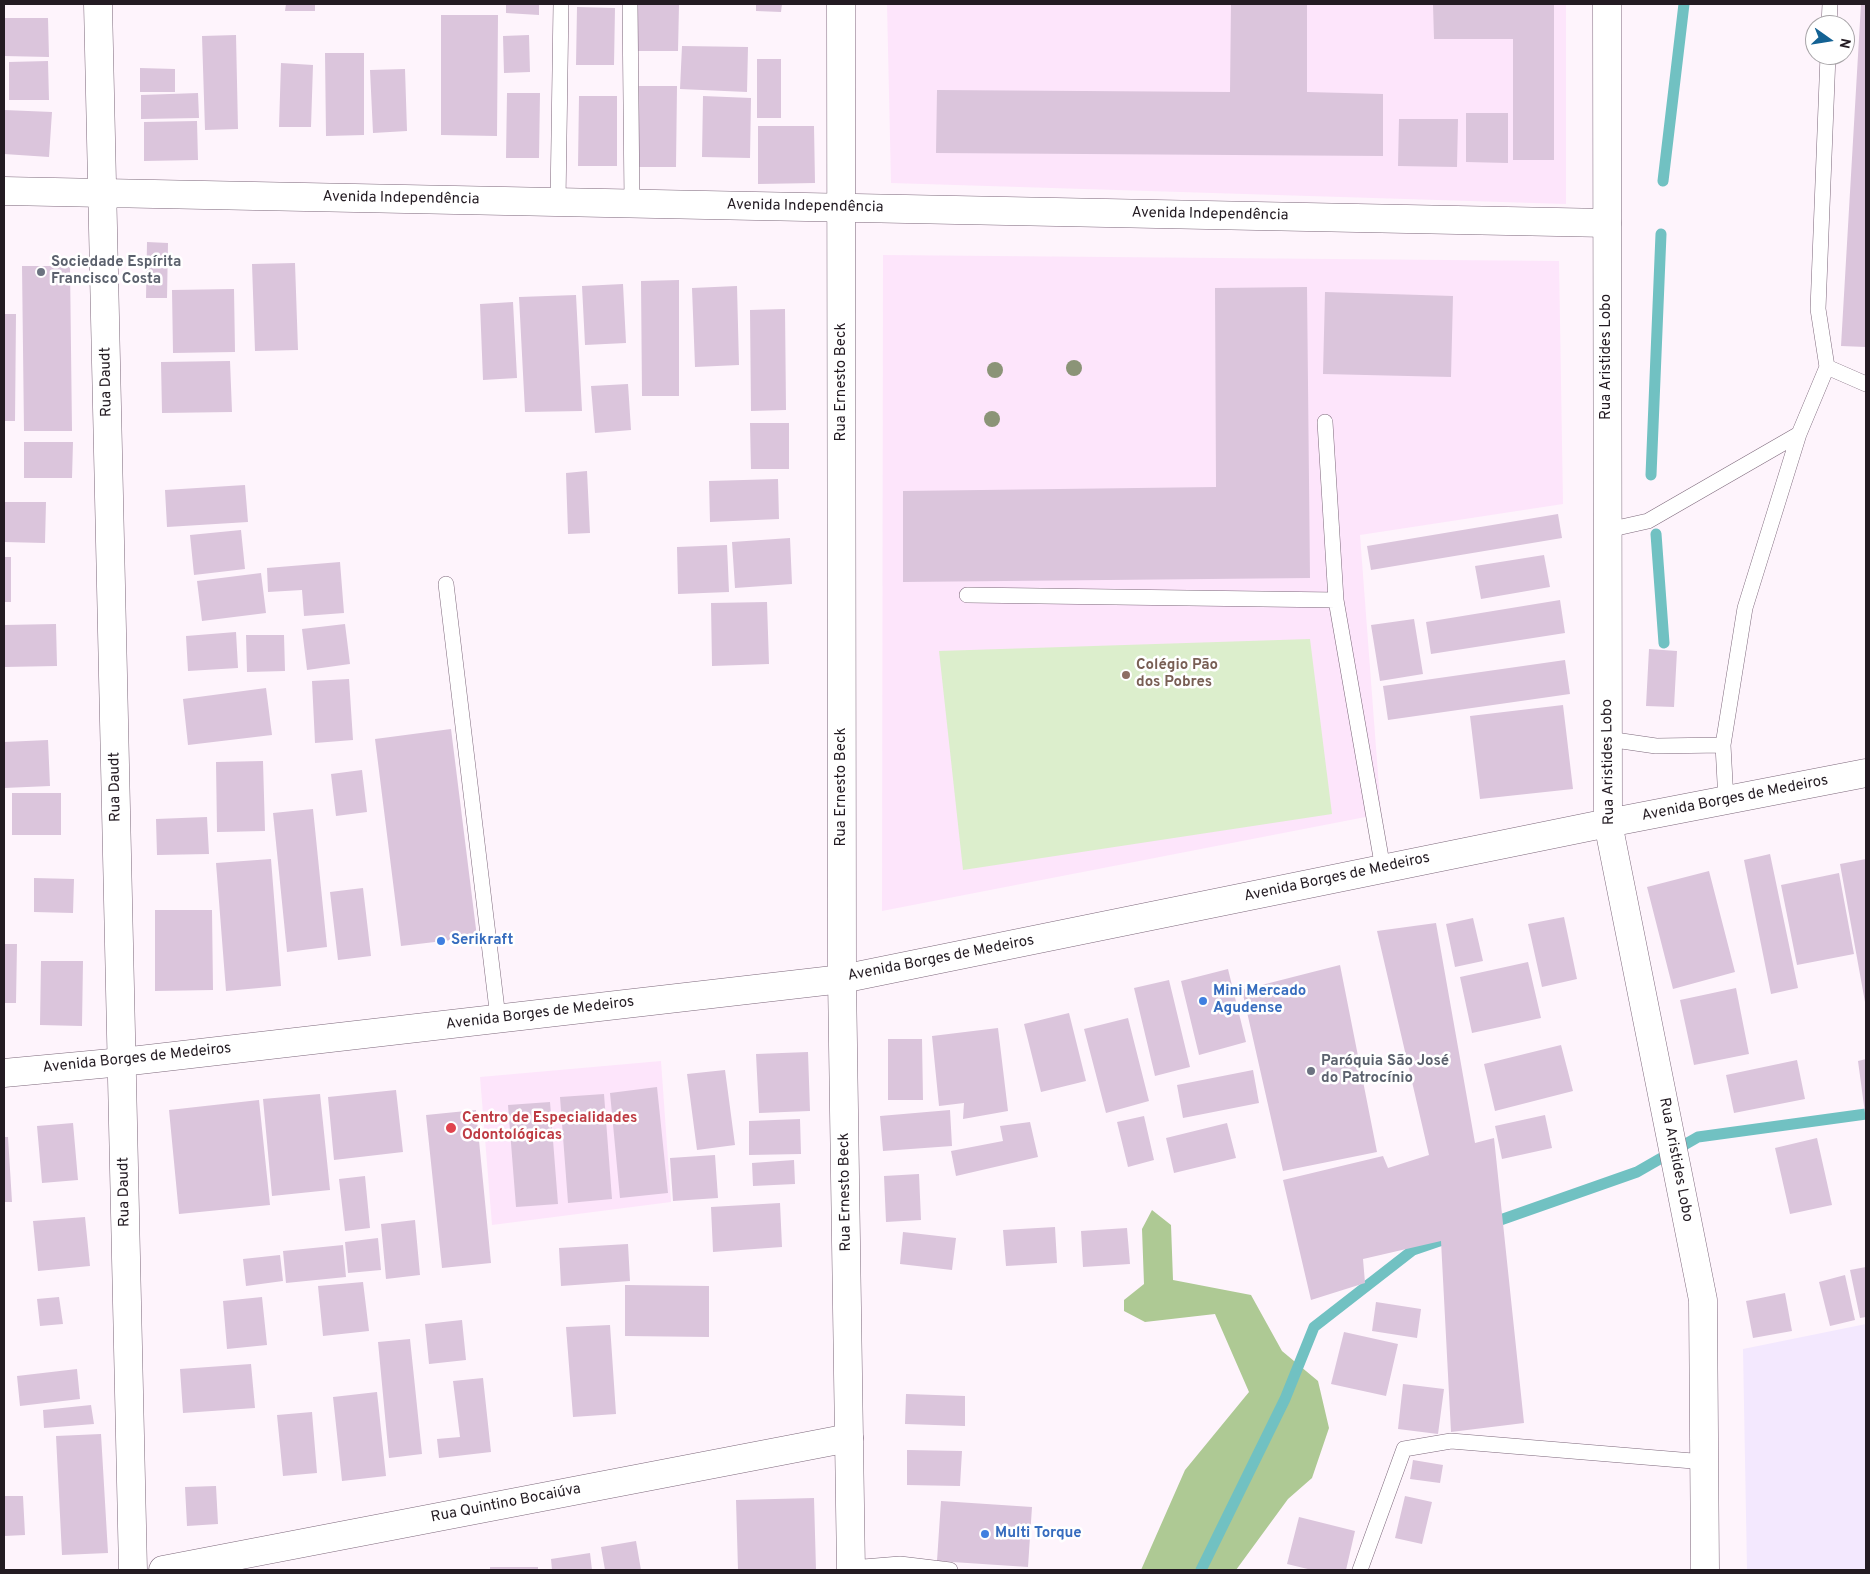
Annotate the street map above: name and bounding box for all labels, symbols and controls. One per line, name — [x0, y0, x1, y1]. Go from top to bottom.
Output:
north arrow — [1805, 15, 1855, 65]
text: N — [1835, 36, 1854, 50]
street label: Avenida Independência — [322, 189, 480, 209]
street label: Avenida Independência — [726, 197, 884, 217]
street label: Avenida Independência — [1131, 205, 1289, 225]
place label: Sociedade Espírita Francisco Costa — [51, 254, 181, 289]
marker: Sociedade Espírita Francisco Costa — [35, 266, 47, 278]
street label: Rua Aristides Lobo — [1598, 294, 1616, 420]
street label: Rua Ernesto Beck — [833, 322, 851, 442]
street label: Rua Daudt — [97, 347, 117, 417]
place label: Colégio Pão dos Pobres — [1136, 657, 1218, 692]
marker: Colégio Pão dos Pobres — [1120, 669, 1132, 681]
street label: Rua Aristides Lobo — [1599, 699, 1619, 825]
street label: Rua Ernesto Beck — [833, 727, 851, 847]
street label: Rua Daudt — [106, 752, 126, 822]
street label: Avenida Borges de Medeiros — [1640, 772, 1830, 826]
street label: Avenida Borges de Medeiros — [1242, 850, 1432, 906]
place label: Serikraft — [451, 932, 513, 950]
street label: Avenida Borges de Medeiros — [846, 932, 1036, 986]
marker: Serikraft — [435, 935, 447, 947]
place label: Mini Mercado Agudense — [1213, 983, 1306, 1018]
street label: Avenida Borges de Medeiros — [445, 994, 635, 1034]
marker: Mini Mercado Agudense — [1197, 995, 1209, 1007]
street label: Avenida Borges de Medeiros — [42, 1040, 232, 1078]
place label: Paróquia São José do Patrocínio — [1321, 1053, 1449, 1088]
marker: Paróquia São José do Patrocínio — [1305, 1065, 1317, 1077]
street label: Rua Aristides Lobo — [1654, 1096, 1696, 1224]
place label: Centro de Especialidades Odontológicas — [462, 1110, 637, 1145]
marker: Centro de Especialidades Odontológicas — [444, 1121, 458, 1135]
street label: Rua Ernesto Beck — [836, 1132, 856, 1252]
street label: Rua Daudt — [115, 1157, 135, 1227]
street label: Rua Quintino Bocaiúva — [430, 1481, 582, 1527]
place label: Multi Torque — [995, 1525, 1082, 1543]
marker: Multi Torque — [979, 1528, 991, 1540]

